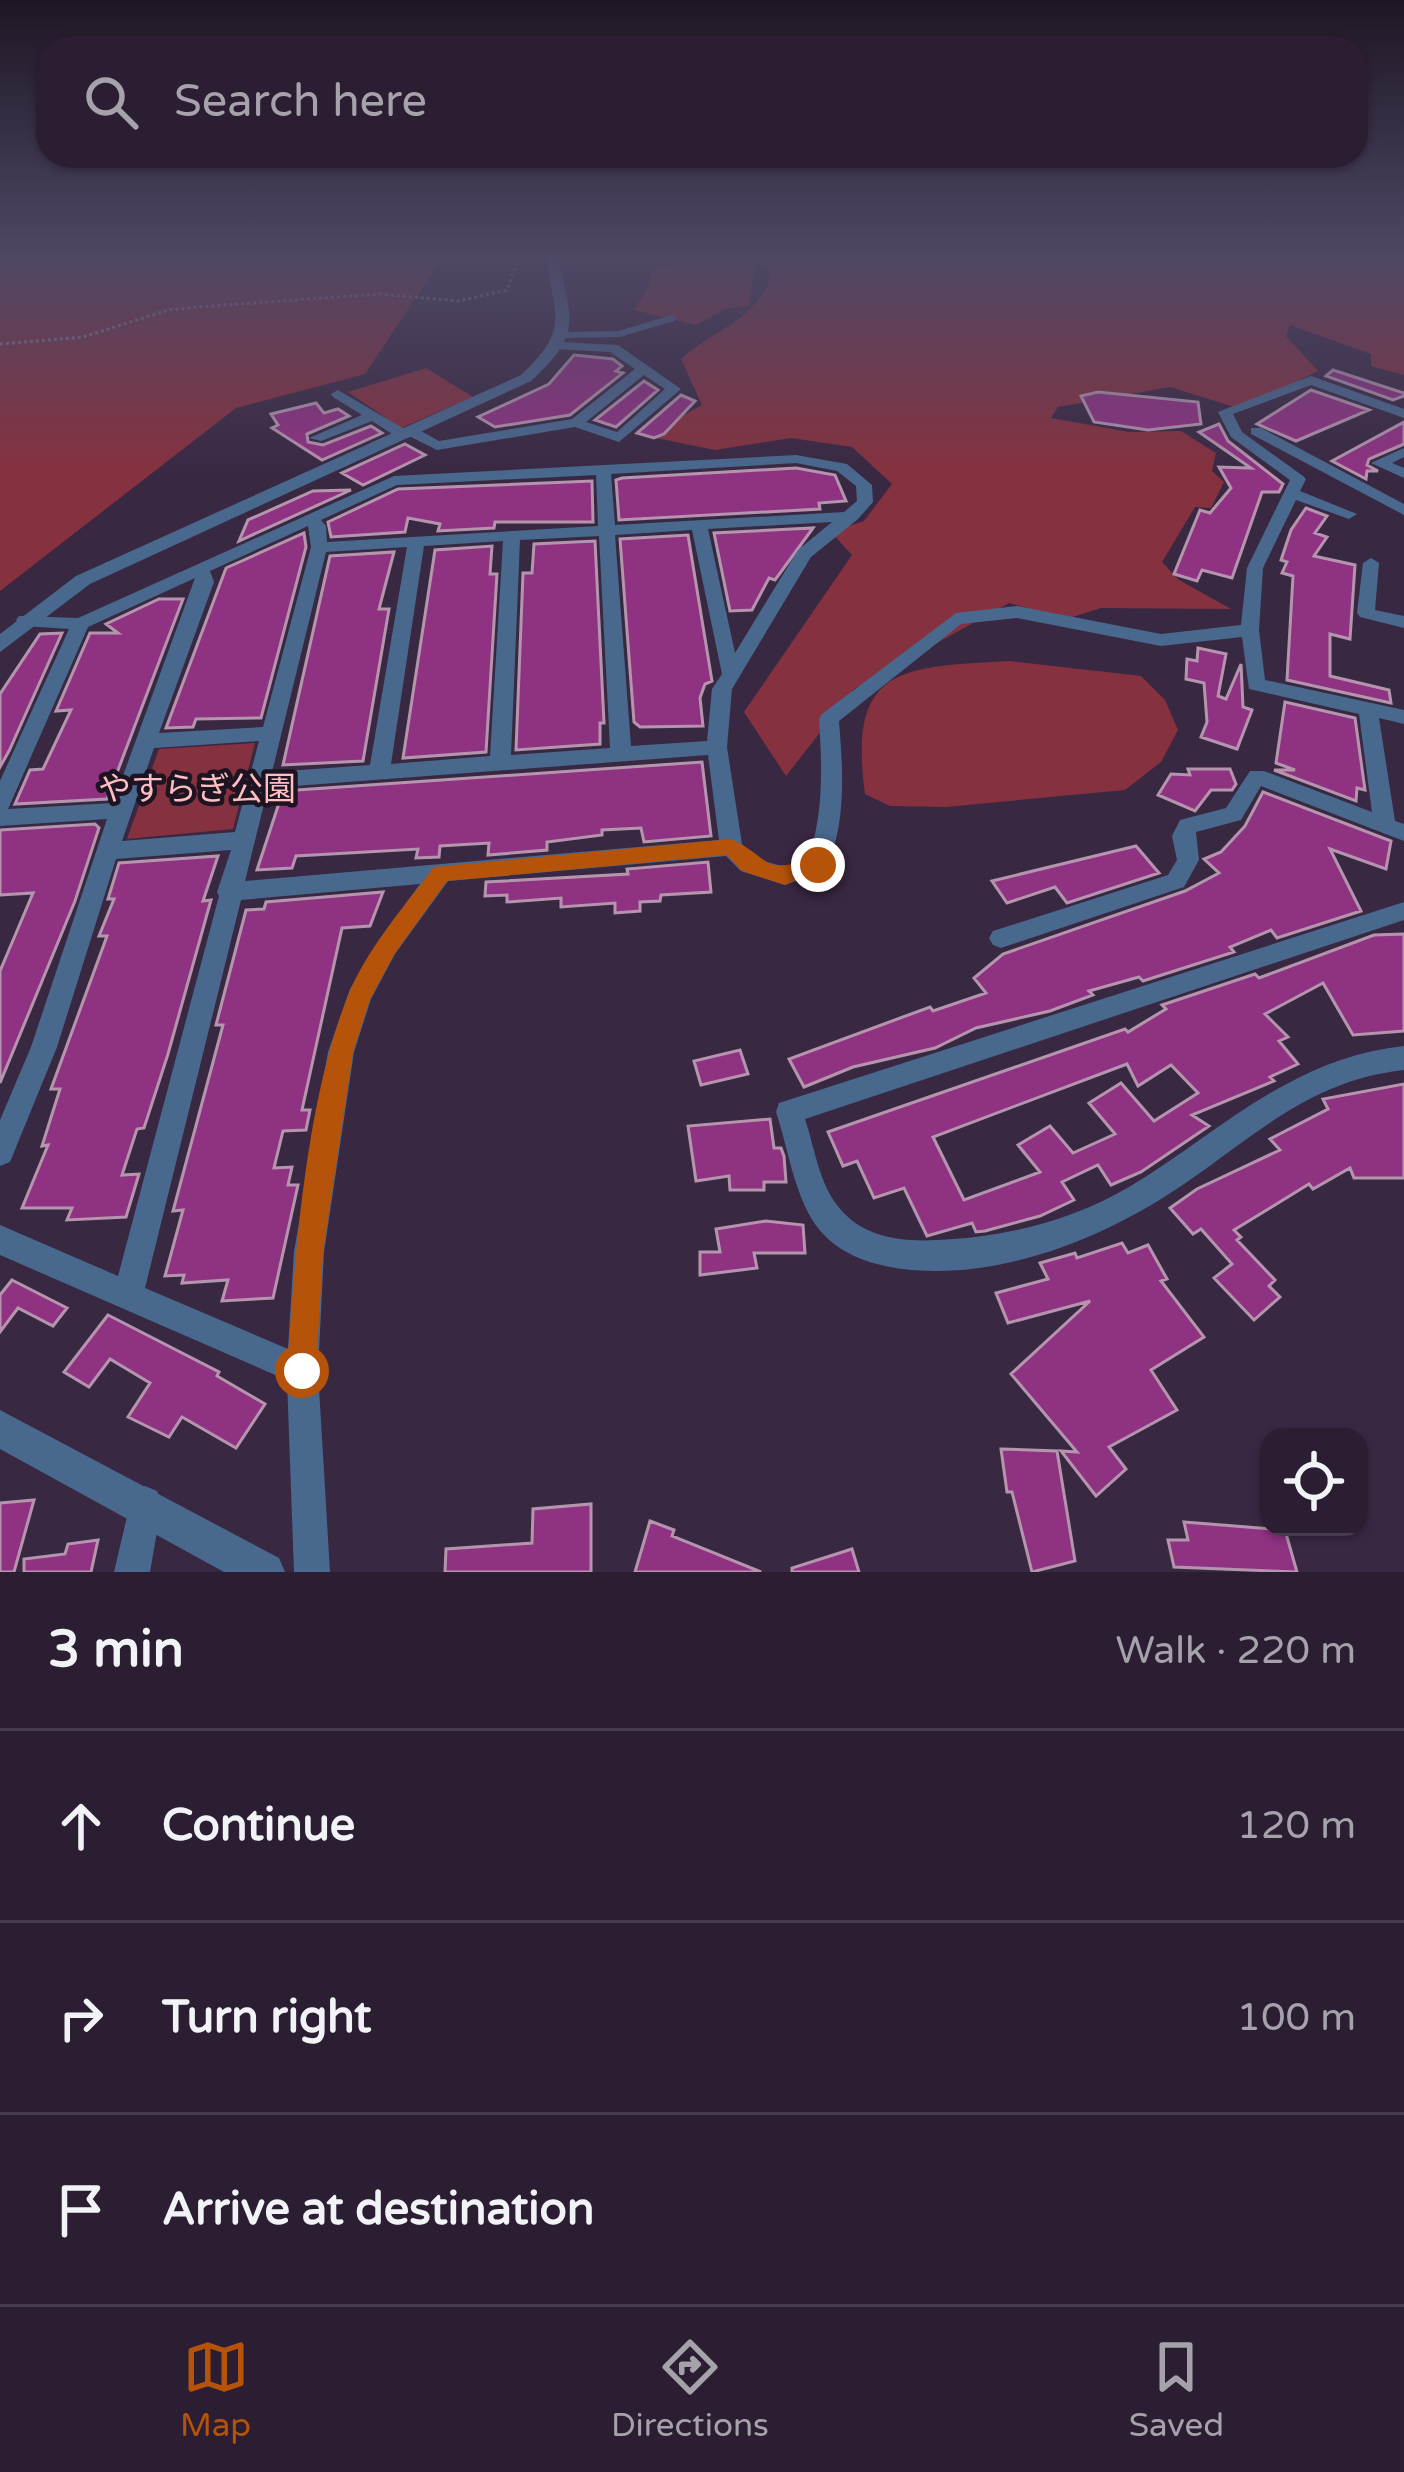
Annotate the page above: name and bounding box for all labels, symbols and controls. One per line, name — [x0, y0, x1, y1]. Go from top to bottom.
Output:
search box — [36, 36, 1368, 168]
icon: search — [78, 69, 144, 135]
text: Search here — [174, 75, 427, 129]
park label: やすらぎ公園 — [98, 770, 296, 809]
route end — [791, 838, 845, 892]
route start — [275, 1344, 329, 1398]
map controls — [1260, 1428, 1368, 1536]
button: locate — [1260, 1428, 1368, 1536]
text: 3 min — [48, 1619, 184, 1681]
text: Walk · 220 m — [1115, 1627, 1356, 1674]
icon: ahead — [48, 1793, 114, 1859]
text: Continue — [162, 1799, 355, 1853]
text: 120 m — [1237, 1802, 1356, 1849]
icon: right — [48, 1985, 114, 2051]
text: Turn right — [162, 1991, 371, 2045]
text: 100 m — [1237, 1994, 1356, 2041]
icon: arrive — [48, 2177, 114, 2243]
text: Arrive at destination — [162, 2183, 594, 2237]
tab: Map — [180, 2334, 251, 2445]
tab: Directions — [611, 2334, 769, 2445]
tab: Saved — [1129, 2334, 1224, 2445]

